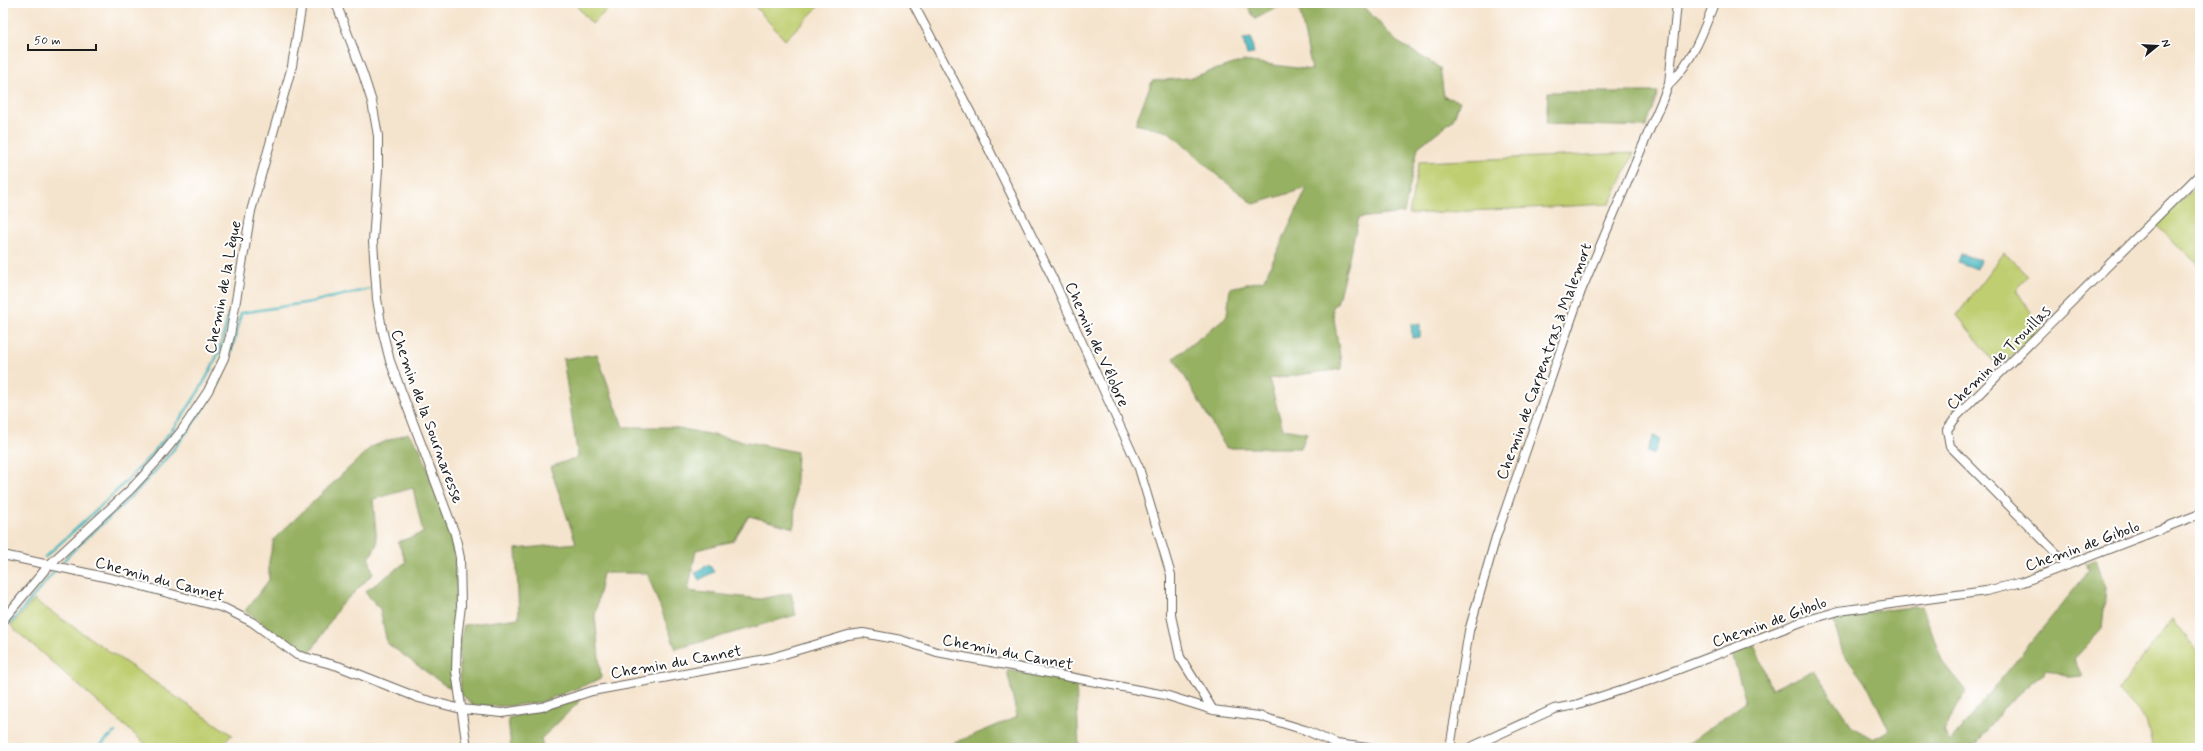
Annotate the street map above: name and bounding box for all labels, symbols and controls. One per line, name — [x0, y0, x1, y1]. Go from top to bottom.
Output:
scale bar — [28, 26, 96, 52]
north arrow — [2137, 26, 2177, 66]
text: 50 m — [34, 33, 61, 49]
text: N — [2158, 38, 2173, 49]
street label: Chemin de la Lègue — [200, 219, 247, 356]
street label: Chemin de Carpentras à Malemort — [1492, 240, 1597, 483]
street label: Chemin de Vélobre — [1060, 279, 1134, 411]
street label: Chemin de Trouillas — [1942, 301, 2056, 415]
street label: Chemin de la Sournaresse — [385, 327, 468, 507]
street label: Chemin de Gibolo — [2022, 516, 2143, 577]
street label: Chemin du Cannet — [93, 552, 227, 607]
street label: Chemin de Gibolo — [1709, 592, 1830, 653]
street label: Chemin du Cannet — [940, 629, 1075, 676]
street label: Chemin du Cannet — [609, 641, 744, 684]

